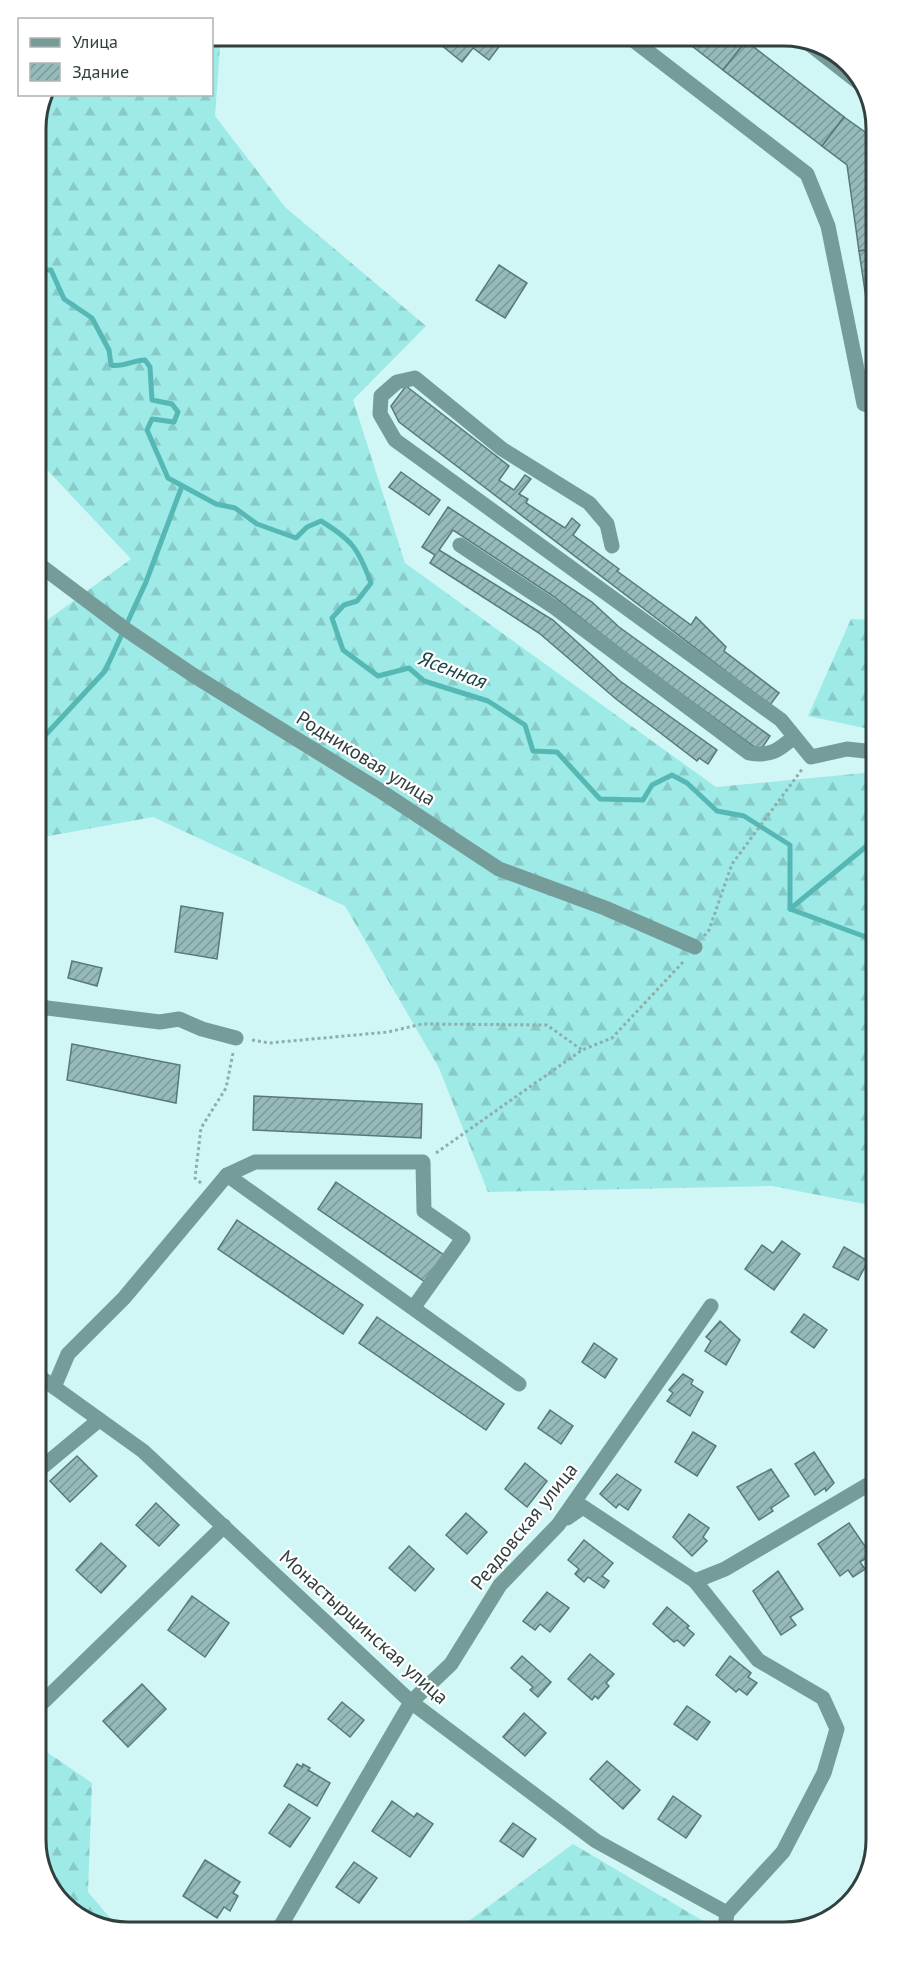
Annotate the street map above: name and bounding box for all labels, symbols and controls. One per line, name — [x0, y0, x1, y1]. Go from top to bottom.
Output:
legend — [18, 18, 213, 96]
text: Улица — [72, 30, 118, 53]
text: Здание — [72, 60, 129, 83]
water label: Ясенная — [414, 644, 491, 695]
street label: Родниковая улица — [292, 705, 440, 811]
street label: Реадовская улица — [465, 1457, 583, 1595]
street label: Монастырщинская улица — [274, 1544, 454, 1710]

